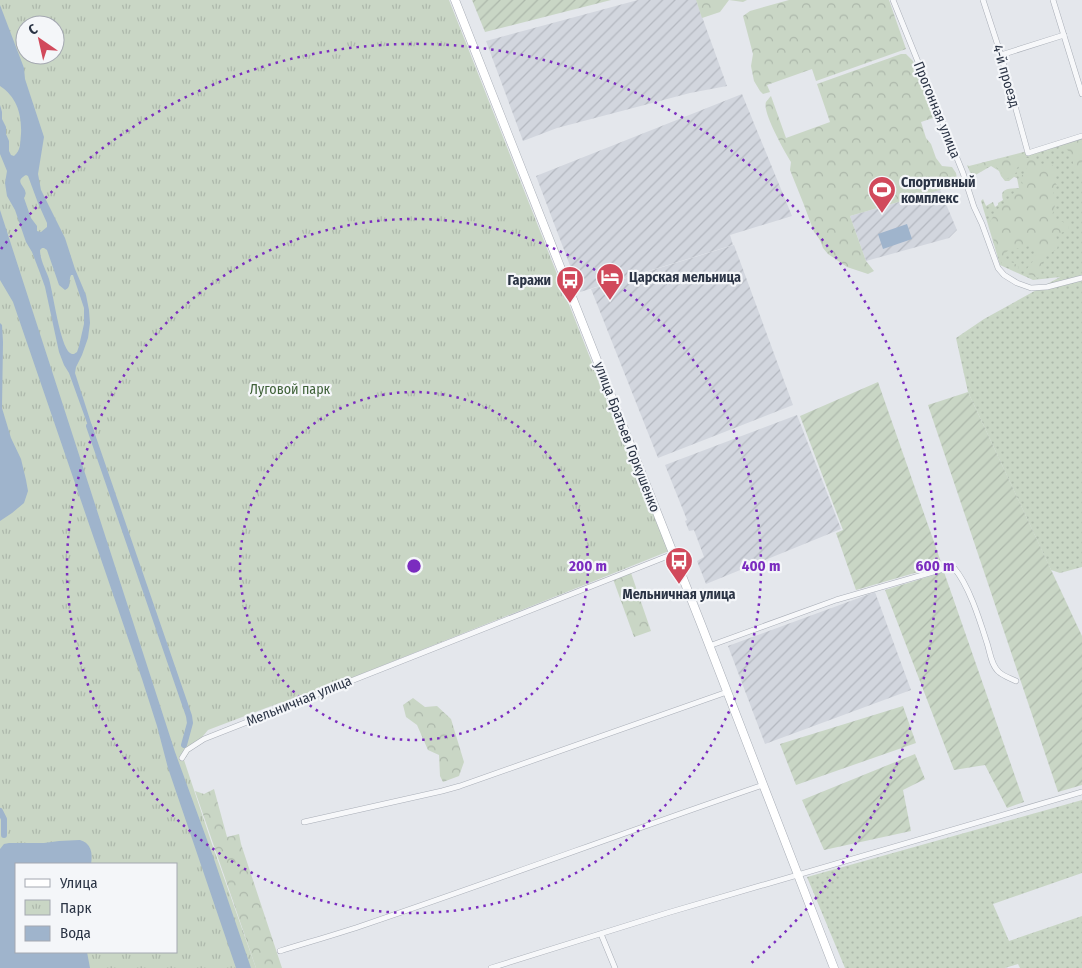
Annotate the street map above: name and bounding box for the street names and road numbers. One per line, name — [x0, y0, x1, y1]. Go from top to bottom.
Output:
street label: 4-й проезд — [989, 43, 1023, 109]
street label: Прогонная улица — [910, 59, 964, 161]
street label: улица Братьев Горкушенко — [590, 359, 664, 515]
street label: Мельничная улица — [244, 672, 354, 730]

